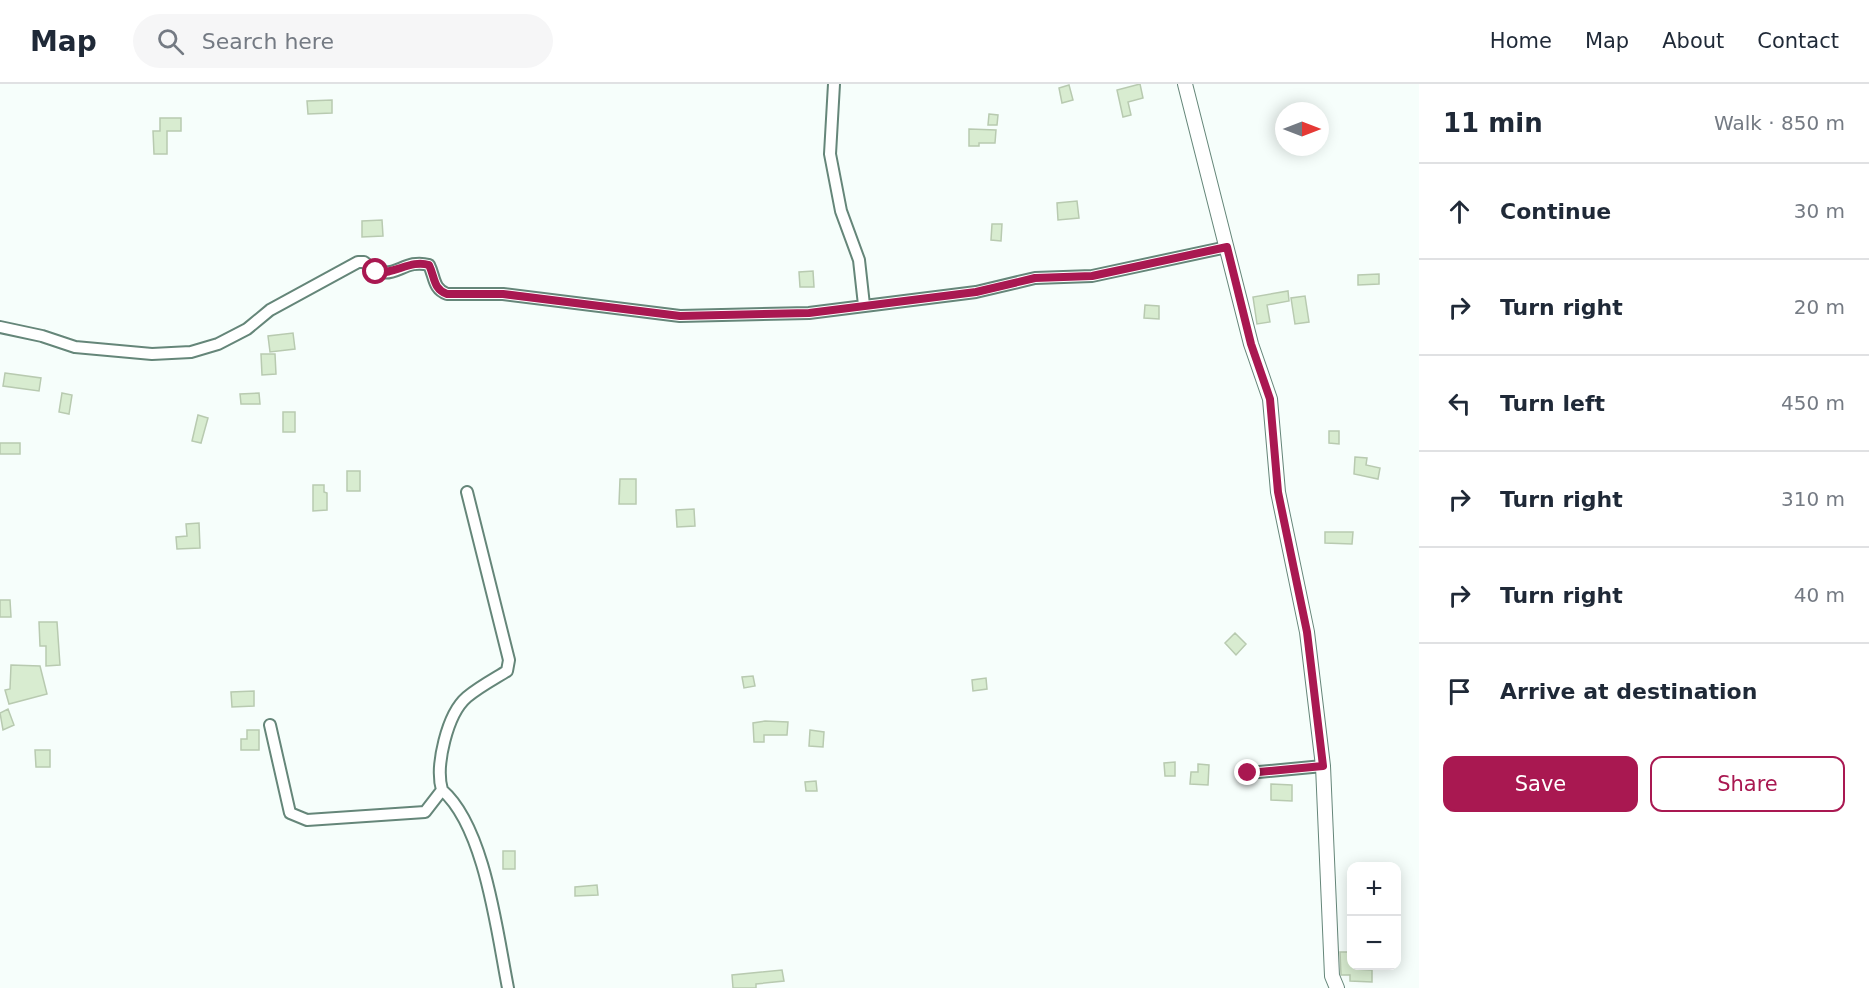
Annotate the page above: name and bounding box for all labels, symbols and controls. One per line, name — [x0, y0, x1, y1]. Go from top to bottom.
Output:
search box — [133, 14, 553, 68]
text: Map — [30, 25, 97, 58]
icon: search — [154, 25, 187, 58]
text: Search here — [202, 29, 334, 54]
text: Home — [1490, 29, 1552, 53]
text: Map — [1585, 29, 1629, 53]
text: About — [1662, 29, 1724, 53]
text: Contact — [1757, 29, 1839, 53]
north arrow — [1275, 102, 1329, 156]
text: 11 min — [1443, 108, 1543, 138]
text: Walk · 850 m — [1714, 111, 1845, 135]
icon: ahead — [1443, 195, 1476, 228]
text: Continue — [1500, 199, 1611, 224]
text: 30 m — [1794, 199, 1845, 223]
route start — [362, 258, 388, 284]
icon: right — [1443, 291, 1476, 324]
text: Turn right — [1500, 295, 1623, 320]
text: 20 m — [1794, 295, 1845, 319]
icon: left — [1443, 387, 1476, 420]
text: Turn left — [1500, 391, 1605, 416]
text: 450 m — [1781, 391, 1845, 415]
icon: right — [1443, 483, 1476, 516]
text: Turn right — [1500, 487, 1623, 512]
text: 310 m — [1781, 487, 1845, 511]
icon: right — [1443, 579, 1476, 612]
text: Turn right — [1500, 583, 1623, 608]
text: 40 m — [1794, 583, 1845, 607]
icon: arrive — [1443, 675, 1476, 708]
text: Arrive at destination — [1500, 679, 1757, 704]
button: Save — [1443, 756, 1638, 812]
button: Share — [1650, 756, 1845, 812]
route end — [1234, 759, 1260, 785]
map controls — [1347, 862, 1401, 970]
button: + — [1347, 862, 1401, 916]
button: − — [1347, 916, 1401, 970]

